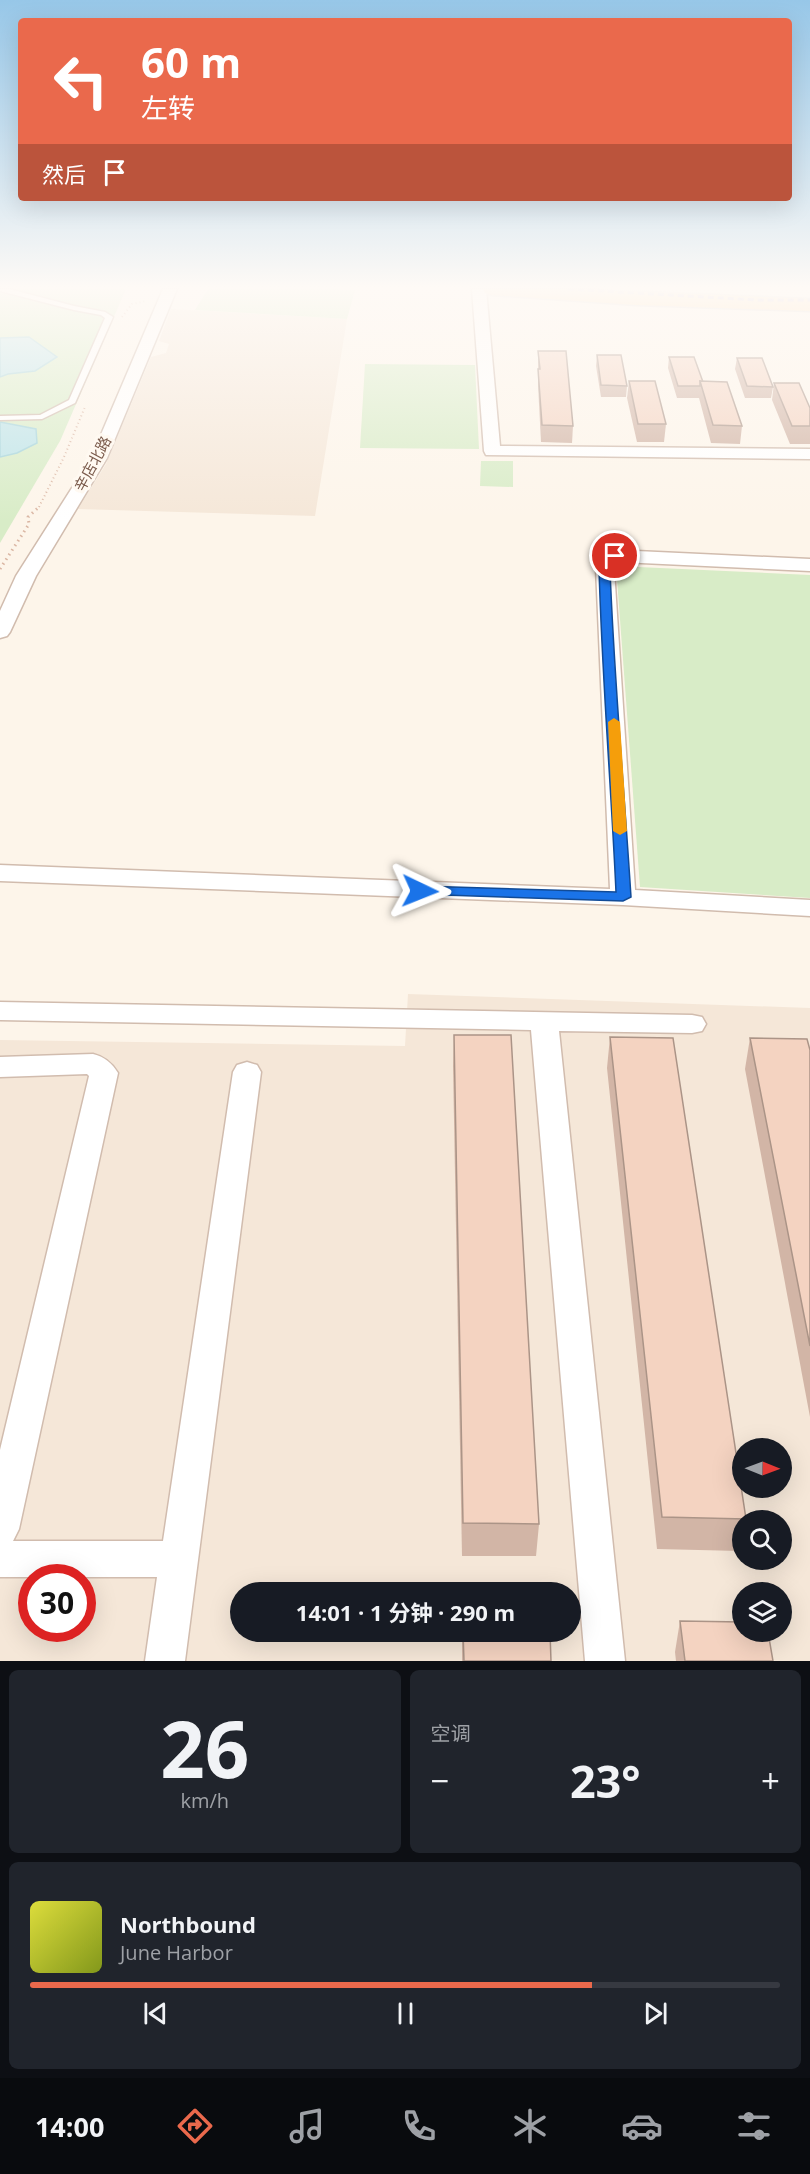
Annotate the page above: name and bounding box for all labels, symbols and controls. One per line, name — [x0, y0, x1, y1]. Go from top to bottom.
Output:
text: 60 m — [141, 33, 241, 90]
icon: left — [42, 42, 120, 120]
text: 左转 — [141, 89, 195, 126]
icon: arrive — [98, 156, 131, 189]
text: 然后 — [42, 159, 86, 189]
street label: 辛店北路 — [69, 432, 115, 495]
pin — [589, 530, 640, 581]
icon: arrive — [598, 539, 631, 572]
position arrow — [388, 859, 452, 923]
north arrow — [732, 1438, 792, 1498]
map controls — [732, 1438, 792, 1642]
button: search — [732, 1510, 792, 1570]
speed limit sign: 30 — [18, 1564, 96, 1642]
button: layers — [732, 1582, 792, 1642]
text: 14:01 · 1 分钟 · 290 m — [296, 1597, 515, 1627]
text: 26 — [160, 1695, 249, 1801]
text: 空调 — [431, 1720, 471, 1747]
text: 23° — [570, 1750, 641, 1811]
text: − — [431, 1758, 449, 1803]
text: + — [761, 1758, 780, 1803]
text: km/h — [180, 1787, 229, 1814]
text: Northbound — [120, 1909, 256, 1939]
text: June Harbor — [120, 1939, 233, 1966]
icon: previous — [139, 1997, 172, 2030]
icon: pause — [389, 1997, 422, 2030]
icon: next — [639, 1997, 672, 2030]
icon: directions — [174, 2105, 216, 2147]
icon: music — [286, 2105, 328, 2147]
icon: phone — [398, 2105, 440, 2147]
icon: climate — [509, 2105, 551, 2147]
icon: car — [621, 2105, 663, 2147]
icon: filters — [733, 2105, 775, 2147]
text: 14:00 — [35, 2108, 104, 2145]

